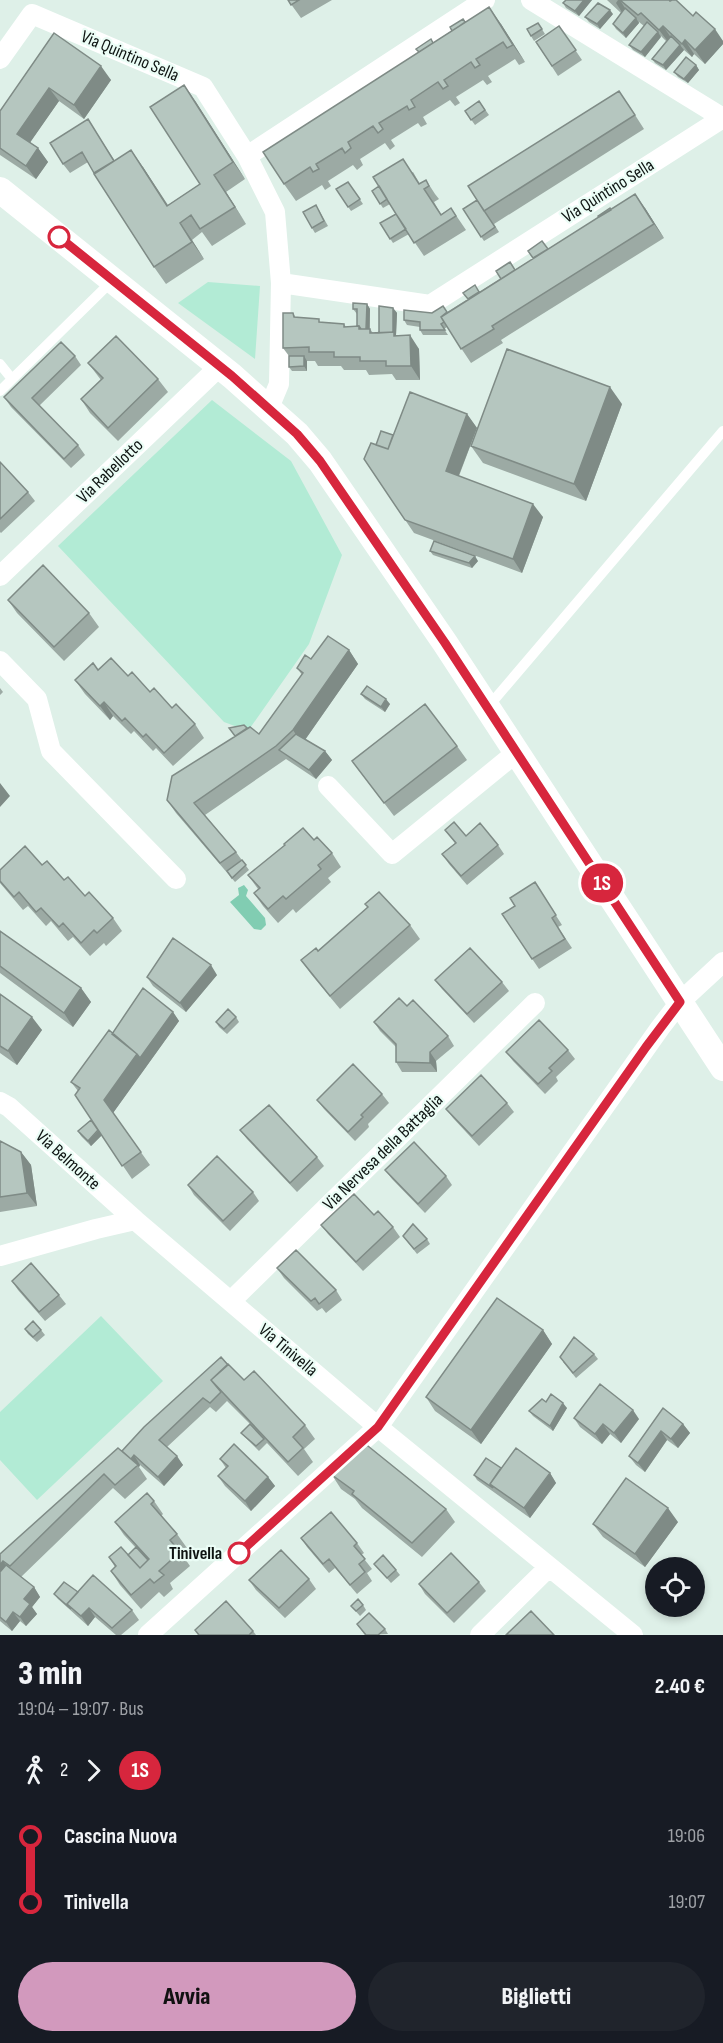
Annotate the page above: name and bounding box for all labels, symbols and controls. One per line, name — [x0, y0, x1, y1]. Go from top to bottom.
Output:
street label: Via Quintino Sella — [78, 26, 182, 86]
street label: Via Quintino Sella — [558, 154, 658, 228]
unlabelled marker — [48, 226, 70, 248]
street label: Via Rabellotto — [73, 434, 147, 508]
line badge: 1S — [575, 864, 629, 902]
text: 1S — [593, 871, 611, 896]
street label: Via Nervesa della Battaglia — [319, 1089, 447, 1215]
street label: Via Belmonte — [32, 1126, 104, 1194]
street label: Via Tinivella — [254, 1319, 322, 1381]
marker: Tinivella — [228, 1542, 250, 1564]
place label: Tinivella — [169, 1543, 222, 1564]
map controls — [645, 1557, 705, 1617]
button: locate — [645, 1557, 705, 1617]
text: 3 min — [18, 1654, 82, 1694]
text: 2.40 € — [655, 1673, 705, 1700]
text: 19:04 – 19:07 · Bus — [18, 1697, 144, 1721]
icon: walk — [18, 1754, 51, 1787]
icon: forward — [77, 1754, 110, 1787]
text: 2 — [60, 1758, 68, 1782]
text: 1S — [131, 1758, 149, 1783]
text: Cascina Nuova — [64, 1823, 177, 1850]
text: 19:06 — [668, 1824, 705, 1848]
text: Tinivella — [64, 1889, 129, 1916]
text: 19:07 — [669, 1890, 705, 1914]
button: Avvia — [18, 1962, 356, 2031]
button: Biglietti — [368, 1962, 705, 2031]

